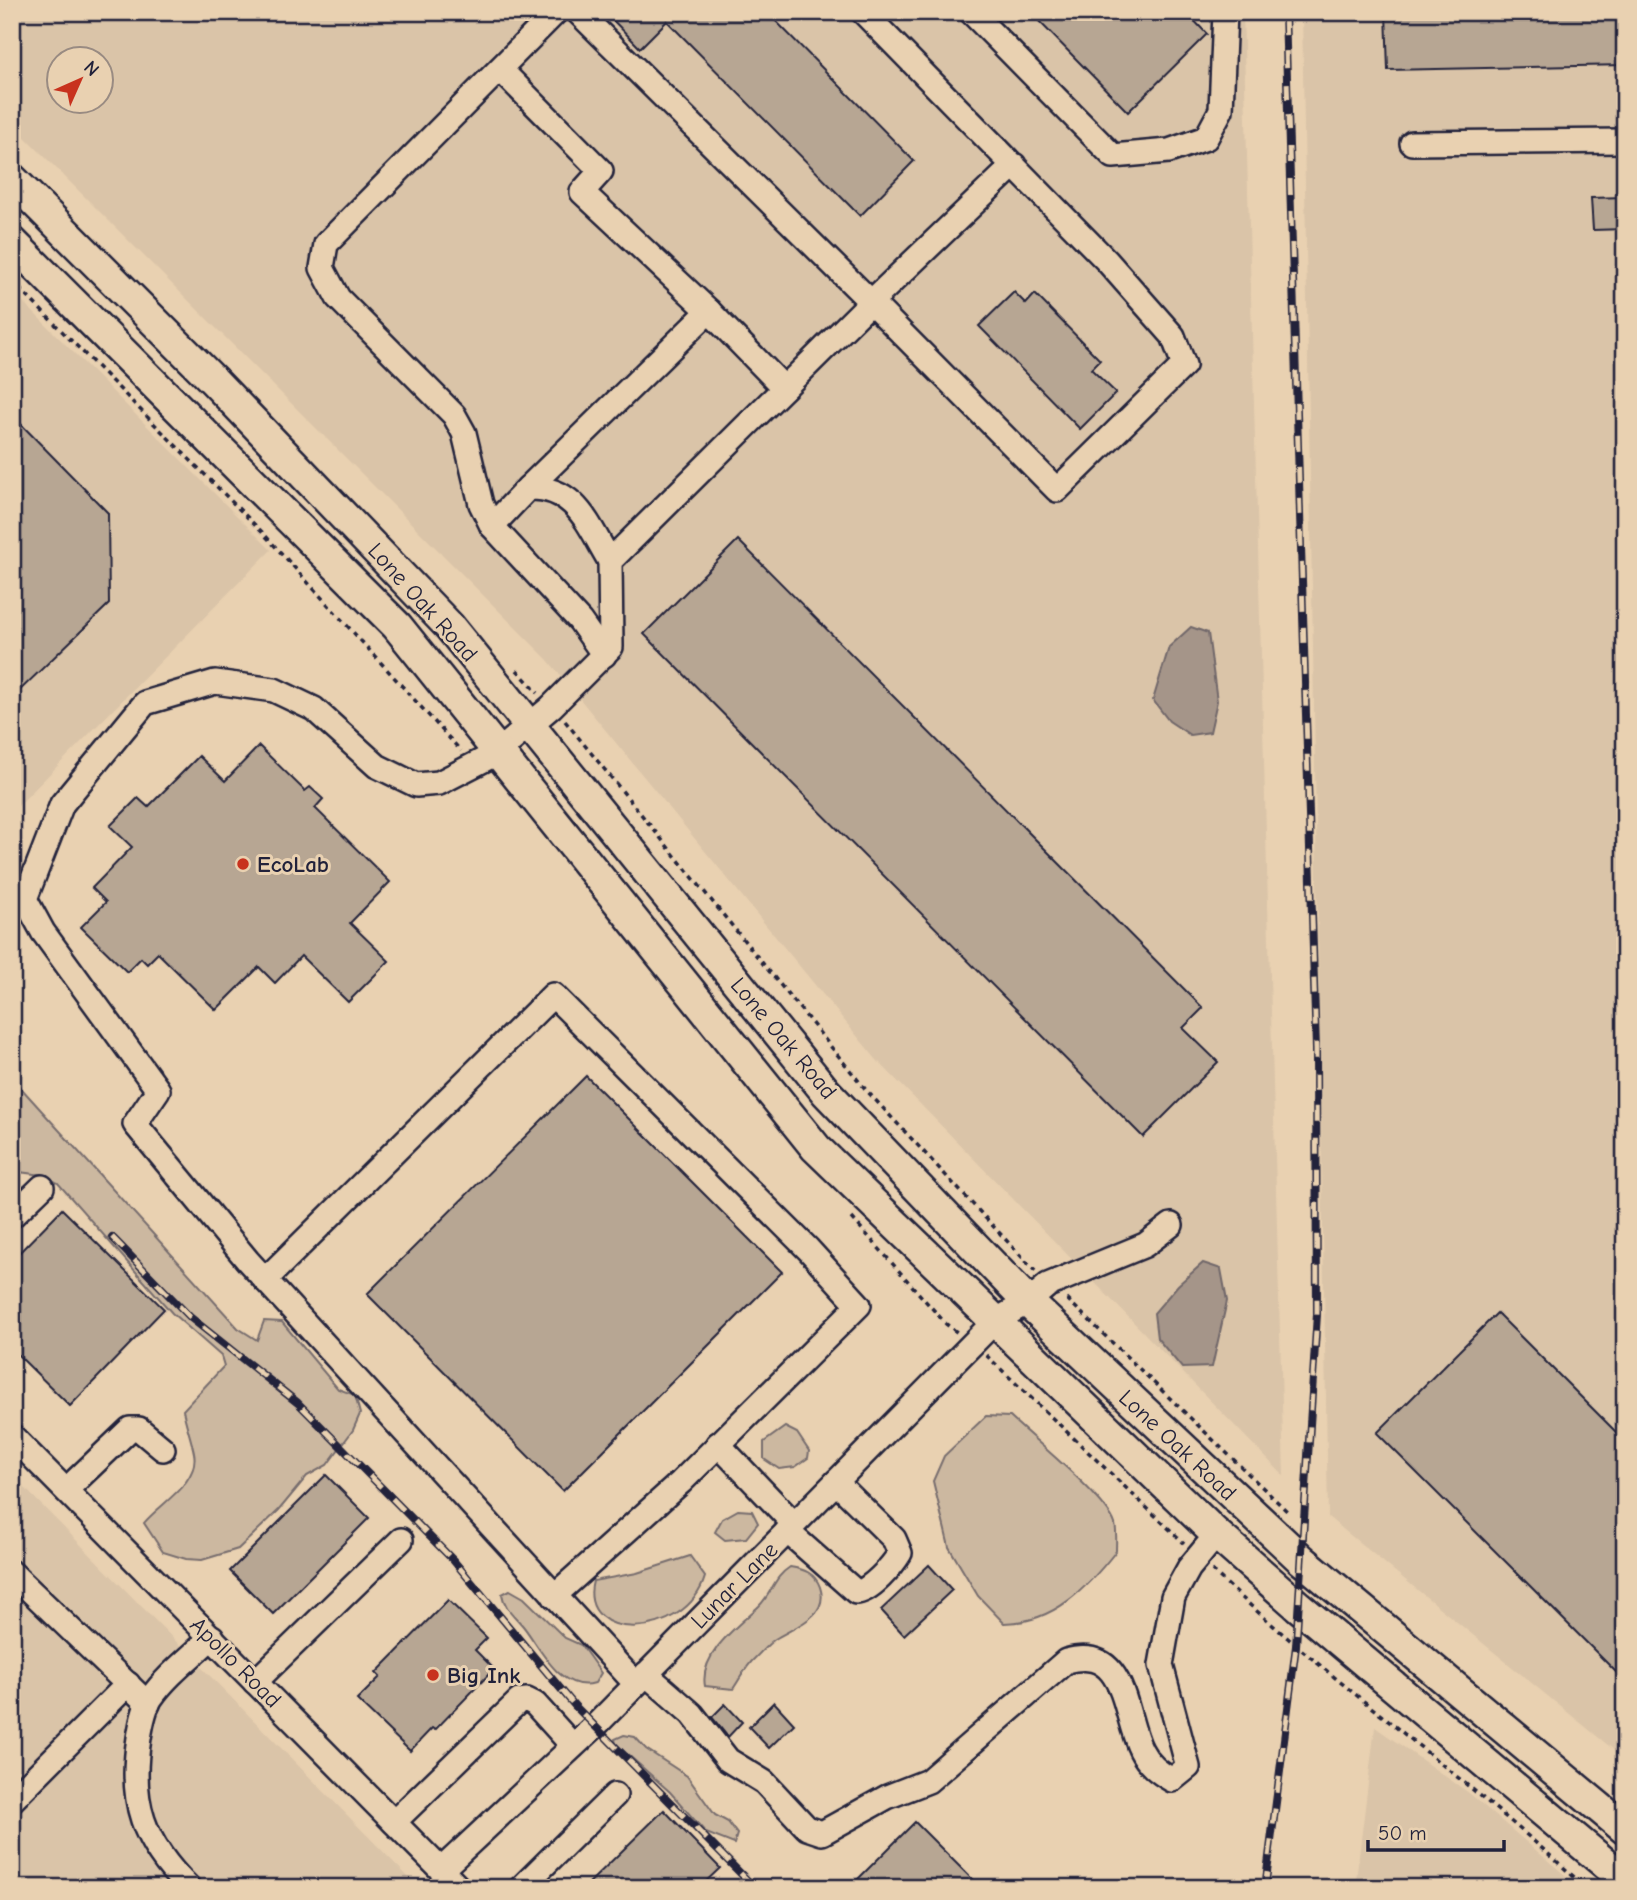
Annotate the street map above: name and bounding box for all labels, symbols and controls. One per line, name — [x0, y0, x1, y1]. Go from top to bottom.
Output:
north arrow — [46, 46, 116, 116]
text: N — [79, 57, 103, 81]
street label: Lone Oak Road — [362, 537, 483, 667]
place label: EcoLab — [257, 851, 329, 878]
marker: EcoLab — [235, 856, 251, 872]
street label: Lone Oak Road — [725, 972, 842, 1105]
street label: Lone Oak Road — [1113, 1384, 1242, 1507]
street label: Lunar Lane — [685, 1536, 783, 1634]
street label: Apollo Road — [185, 1611, 287, 1713]
place label: Big Ink — [447, 1662, 520, 1689]
marker: Big Ink — [425, 1667, 441, 1683]
scale bar — [1368, 1809, 1504, 1853]
text: 50 m — [1378, 1821, 1427, 1845]

